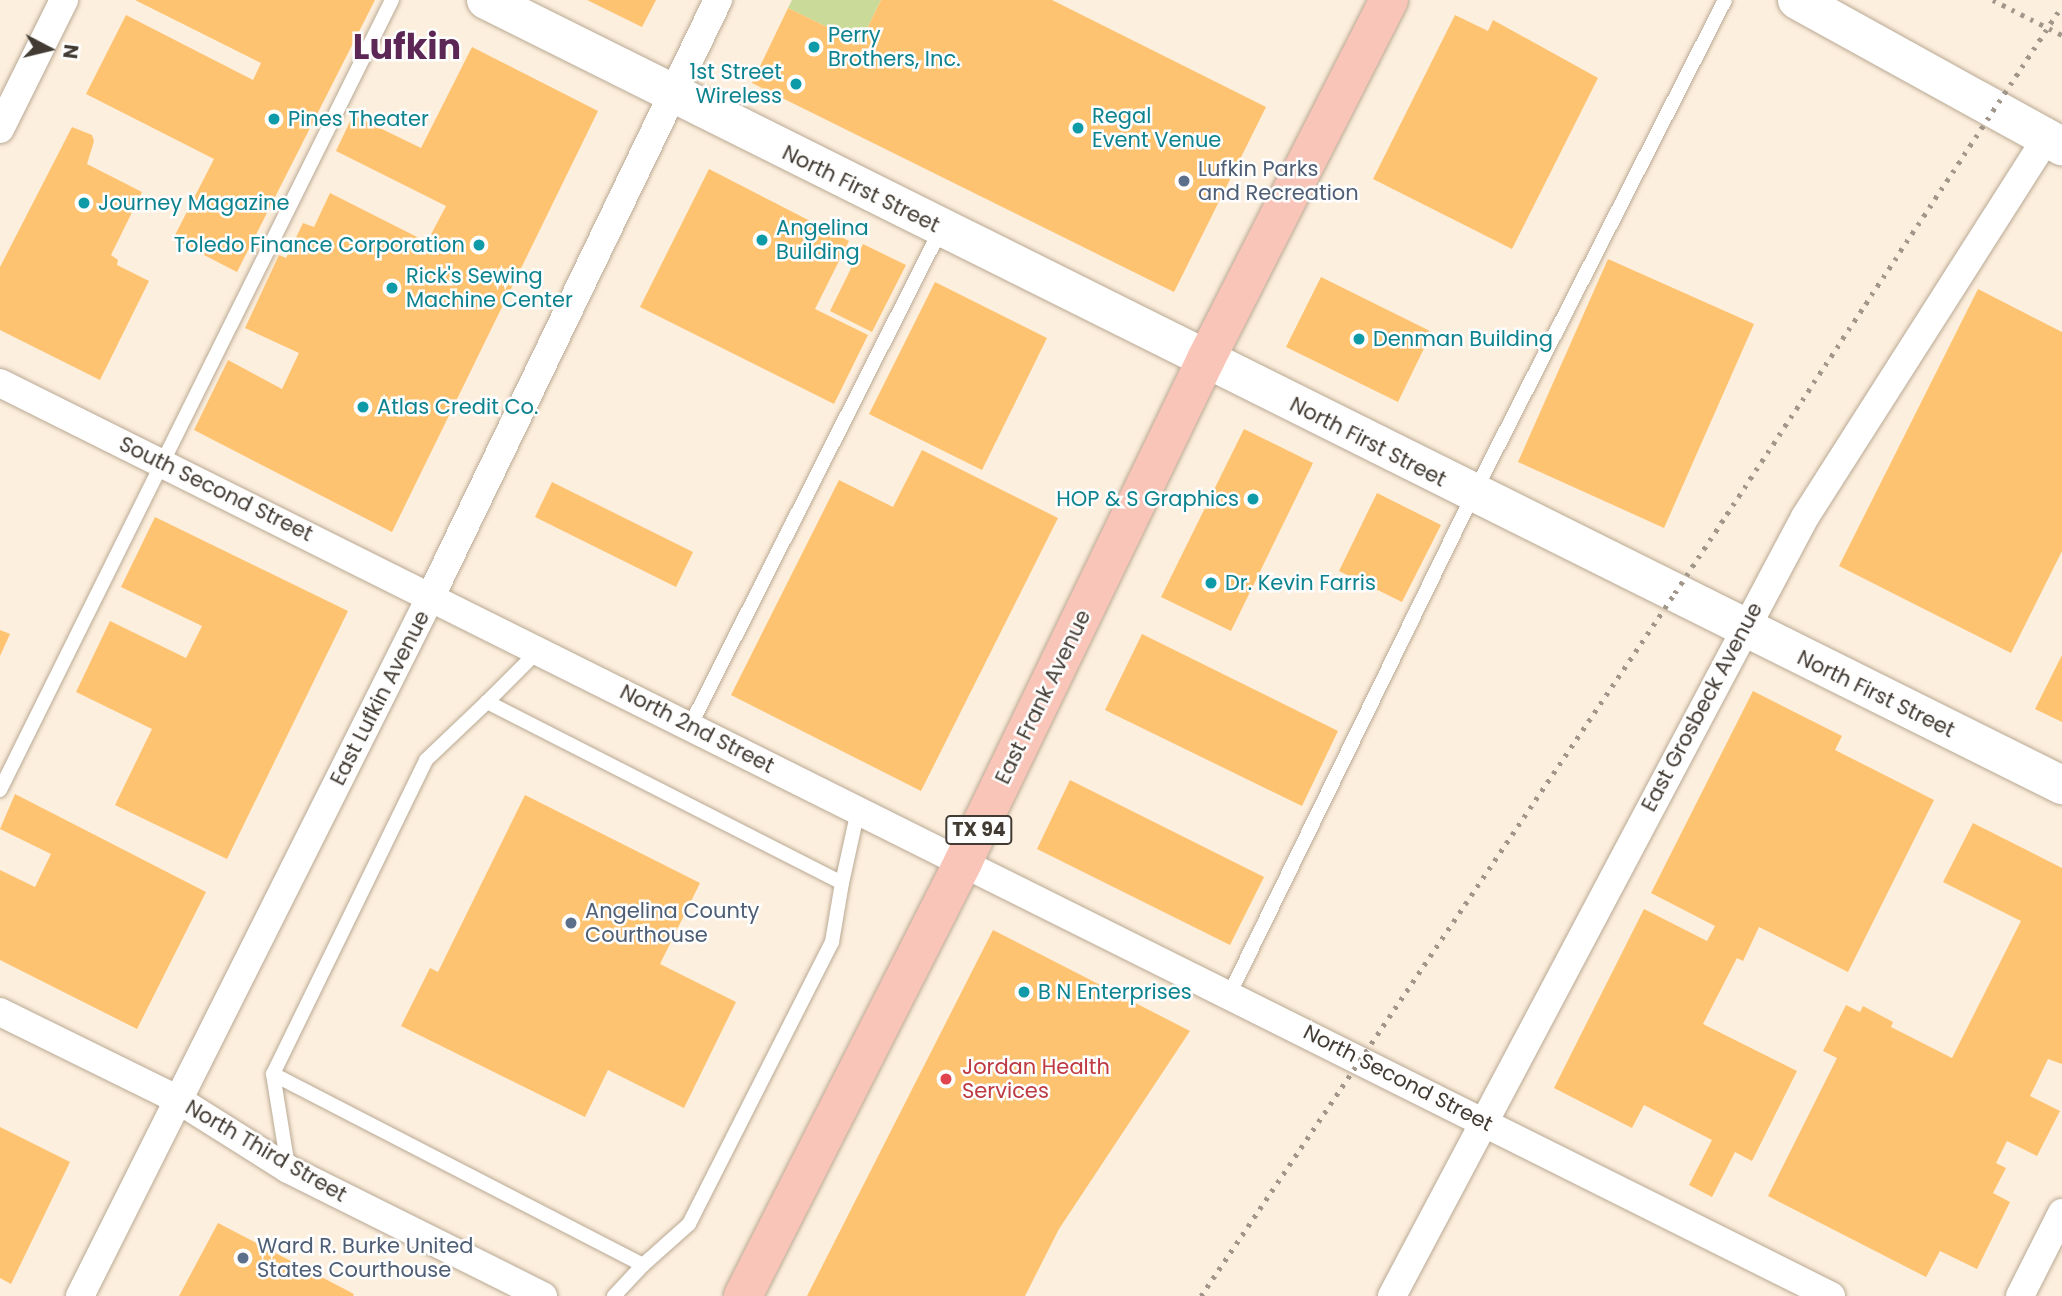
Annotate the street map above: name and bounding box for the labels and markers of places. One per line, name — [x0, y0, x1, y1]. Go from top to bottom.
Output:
place label: Perry Brothers, Inc. — [828, 22, 961, 72]
marker: Perry Brothers, Inc. — [806, 39, 822, 55]
place label: 1st Street Wireless — [690, 59, 782, 109]
marker: 1st Street Wireless — [788, 76, 804, 92]
place label: Regal Event Venue — [1092, 103, 1221, 153]
place label: Pines Theater — [288, 106, 429, 132]
marker: Pines Theater — [266, 111, 282, 127]
marker: Regal Event Venue — [1070, 120, 1086, 136]
place label: Lufkin Parks and Recreation — [1198, 156, 1359, 206]
marker: Lufkin Parks and Recreation — [1176, 173, 1192, 189]
place label: Journey Magazine — [98, 190, 290, 216]
marker: Journey Magazine — [76, 195, 92, 211]
place label: Angelina Building — [776, 215, 869, 265]
place label: Toledo Finance Corporation — [174, 232, 465, 258]
marker: Angelina Building — [754, 232, 770, 248]
marker: Toledo Finance Corporation — [471, 237, 487, 253]
place label: Rick's Sewing Machine Center — [406, 263, 573, 313]
marker: Rick's Sewing Machine Center — [384, 280, 400, 296]
place label: Denman Building — [1373, 326, 1553, 352]
marker: Denman Building — [1351, 331, 1367, 347]
place label: Atlas Credit Co. — [377, 394, 538, 420]
marker: Atlas Credit Co. — [355, 399, 371, 415]
place label: HOP & S Graphics — [1056, 486, 1239, 512]
marker: HOP & S Graphics — [1245, 491, 1261, 507]
place label: Dr. Kevin Farris — [1225, 570, 1376, 596]
marker: Dr. Kevin Farris — [1203, 575, 1219, 591]
place label: Angelina County Courthouse — [585, 898, 759, 948]
marker: Angelina County Courthouse — [563, 915, 579, 931]
place label: B N Enterprises — [1038, 979, 1192, 1005]
marker: B N Enterprises — [1016, 984, 1032, 1000]
place label: Jordan Health Services — [962, 1054, 1110, 1104]
marker: Jordan Health Services — [936, 1069, 956, 1089]
place label: Ward R. Burke United States Courthouse — [257, 1233, 473, 1283]
marker: Ward R. Burke United States Courthouse — [235, 1250, 251, 1266]

